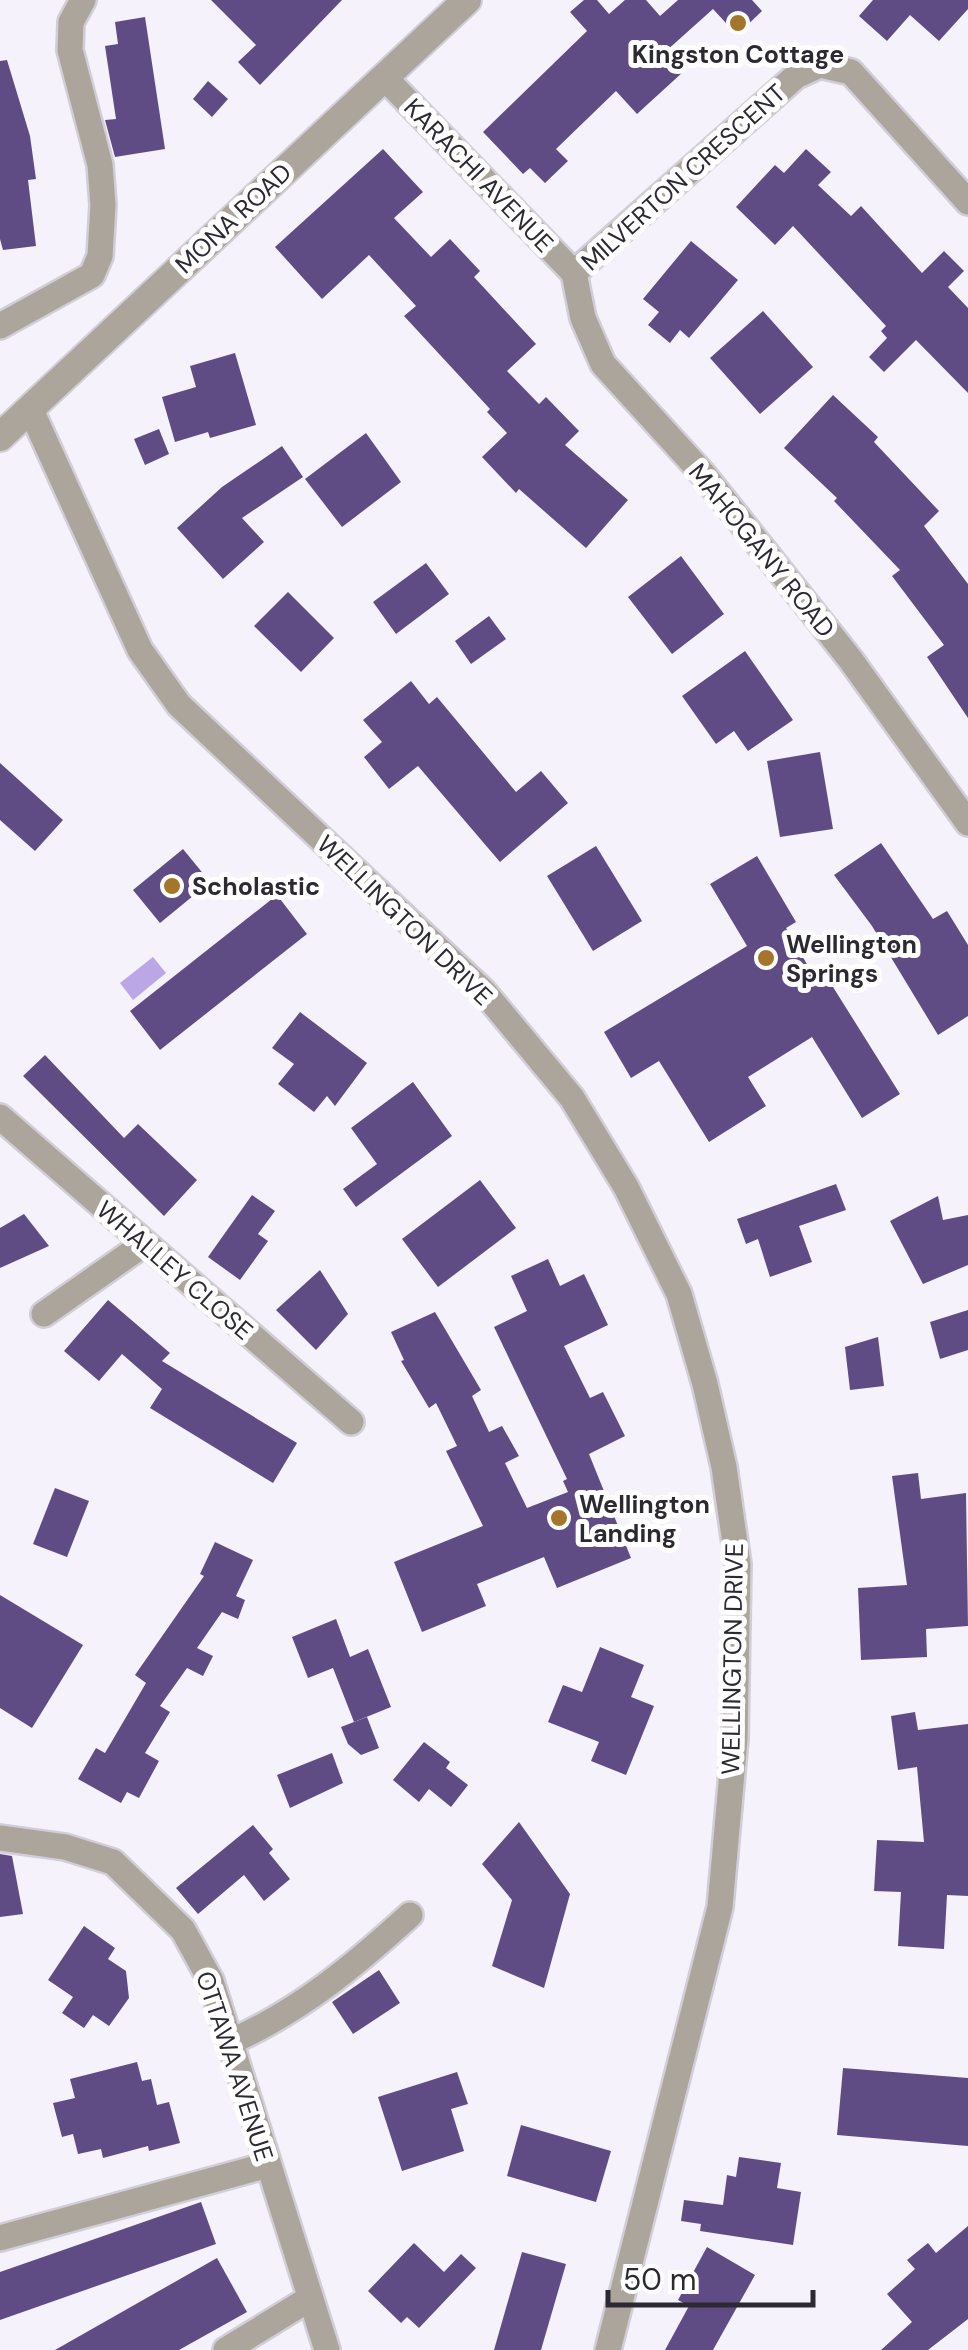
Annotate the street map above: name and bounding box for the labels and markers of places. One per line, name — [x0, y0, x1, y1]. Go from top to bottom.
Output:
marker: Kingston Cottage — [727, 12, 749, 34]
place label: Kingston Cottage — [632, 38, 844, 71]
place label: Scholastic — [192, 870, 320, 903]
marker: Scholastic — [161, 875, 183, 897]
place label: Wellington Springs — [786, 928, 917, 990]
marker: Wellington Springs — [755, 947, 777, 969]
place label: Wellington Landing — [579, 1488, 710, 1550]
marker: Wellington Landing — [548, 1507, 570, 1529]

